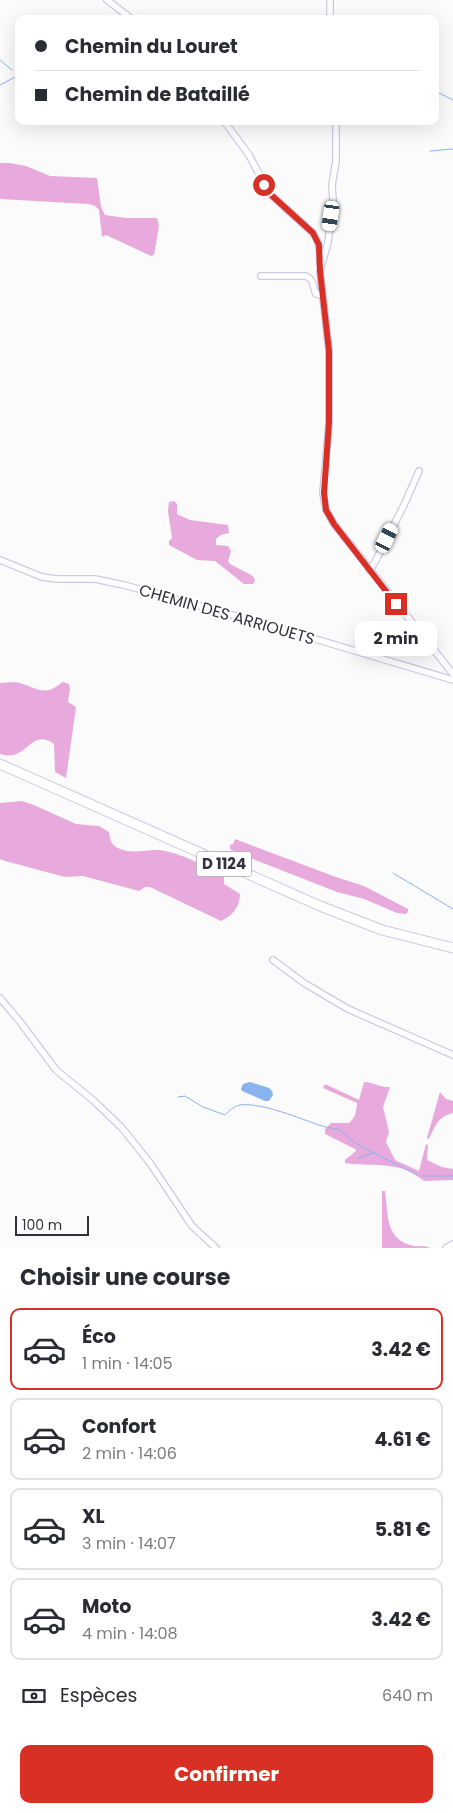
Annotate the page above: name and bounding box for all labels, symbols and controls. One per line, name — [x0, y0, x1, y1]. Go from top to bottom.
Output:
text: Chemin du Louret — [65, 33, 238, 60]
text: Chemin de Bataillé — [65, 81, 250, 108]
route start — [253, 174, 275, 196]
car — [321, 200, 340, 232]
car — [373, 521, 400, 555]
street label: CHEMIN DES ARRIOUETS — [136, 578, 317, 651]
route end — [385, 593, 407, 615]
callout: 2 min — [355, 622, 437, 656]
text: 2 min — [374, 627, 418, 650]
road number: D 1124 — [196, 852, 252, 876]
scale bar — [15, 1213, 89, 1236]
text: 100 m — [22, 1215, 62, 1235]
text: Choisir une course — [20, 1262, 230, 1293]
text: Éco — [82, 1323, 116, 1350]
icon: car — [22, 1327, 67, 1372]
text: 3.42 € — [371, 1336, 431, 1363]
text: 1 min · 14:05 — [82, 1352, 173, 1375]
text: Confort — [82, 1413, 156, 1440]
icon: car — [22, 1417, 67, 1462]
text: 4.61 € — [374, 1426, 431, 1453]
text: 2 min · 14:06 — [82, 1442, 177, 1465]
text: XL — [82, 1503, 105, 1530]
icon: car — [22, 1507, 67, 1552]
text: 5.81 € — [375, 1516, 431, 1543]
text: 3 min · 14:07 — [82, 1532, 176, 1555]
text: Moto — [82, 1593, 131, 1620]
icon: car — [22, 1597, 67, 1642]
text: 3.42 € — [371, 1606, 431, 1633]
text: 4 min · 14:08 — [82, 1622, 178, 1645]
icon: cash — [20, 1682, 48, 1710]
text: Espèces — [60, 1682, 138, 1709]
text: 640 m — [382, 1684, 433, 1707]
button: Confirmer — [20, 1745, 433, 1803]

